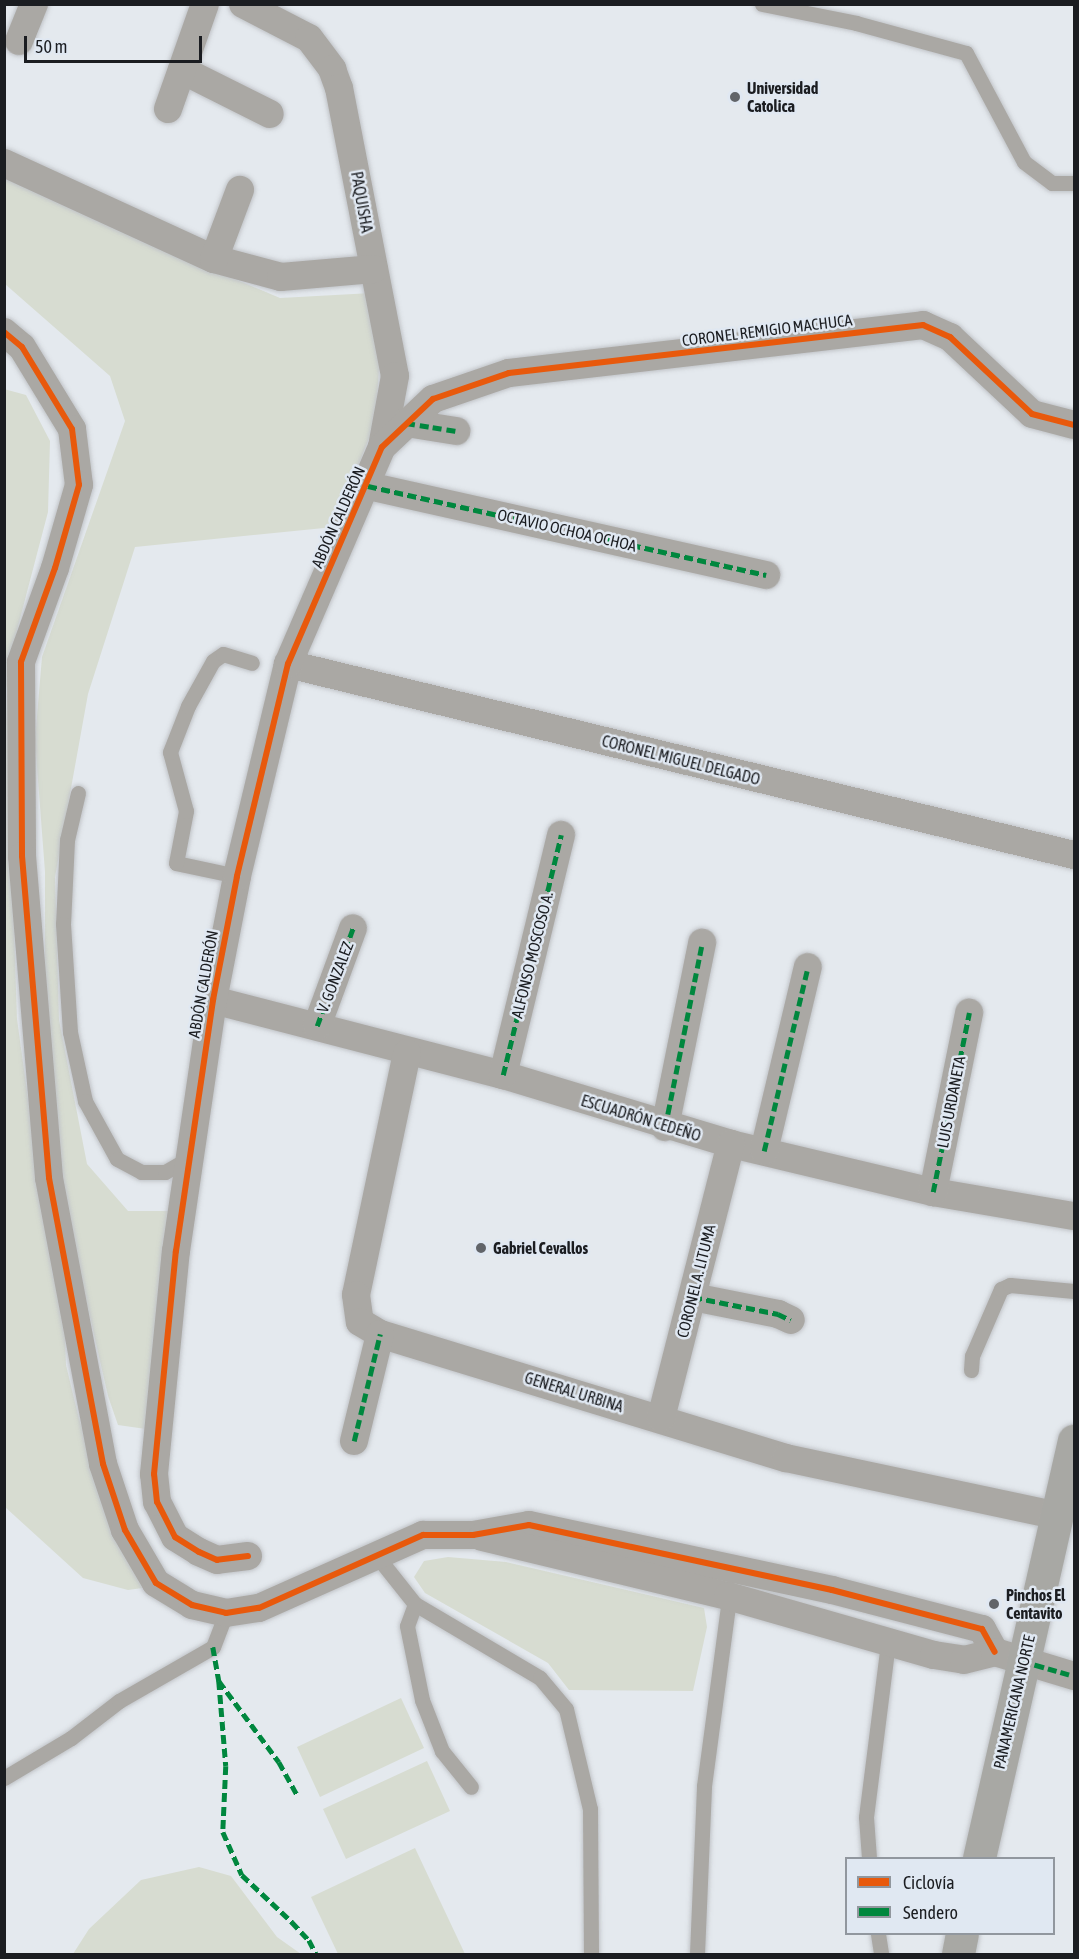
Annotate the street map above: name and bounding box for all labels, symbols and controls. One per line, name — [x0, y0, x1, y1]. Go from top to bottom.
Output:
scale bar — [27, 24, 206, 62]
text: 50 m — [35, 36, 67, 57]
place label: Universidad Catolica — [747, 78, 818, 116]
marker: Universidad Catolica — [728, 90, 742, 104]
street label: PAQUISHA — [347, 170, 377, 234]
street label: CORONEL REMIGIO MACHUCA — [681, 310, 853, 350]
street label: ABDÓN CALDERÓN — [307, 463, 369, 571]
street label: OCTAVIO OCHOA OCHOA — [496, 505, 638, 555]
street label: CORONEL MIGUEL DELGADO — [600, 731, 762, 789]
street label: ALFONSO MOSCOSO A. — [507, 890, 557, 1020]
street label: ABDÓN CALDERÓN — [184, 929, 222, 1039]
street label: V. GONZALEZ — [313, 939, 357, 1015]
street label: LUIS URDANETA — [933, 1054, 969, 1150]
street label: ESCUADRÓN CEDEÑO — [579, 1091, 703, 1145]
street label: CORONEL A. LITUMA — [673, 1222, 719, 1340]
place label: Gabriel Cevallos — [493, 1238, 588, 1258]
marker: Gabriel Cevallos — [474, 1241, 488, 1255]
street label: GENERAL URBINA — [522, 1368, 626, 1416]
place label: Pinchos El Centavito — [1006, 1585, 1065, 1623]
marker: Pinchos El Centavito — [987, 1597, 1001, 1611]
street label: PANAMERICANA NORTE — [989, 1633, 1039, 1771]
legend — [845, 1857, 1055, 1935]
text: Ciclovía — [903, 1872, 955, 1893]
text: Sendero — [903, 1902, 958, 1923]

